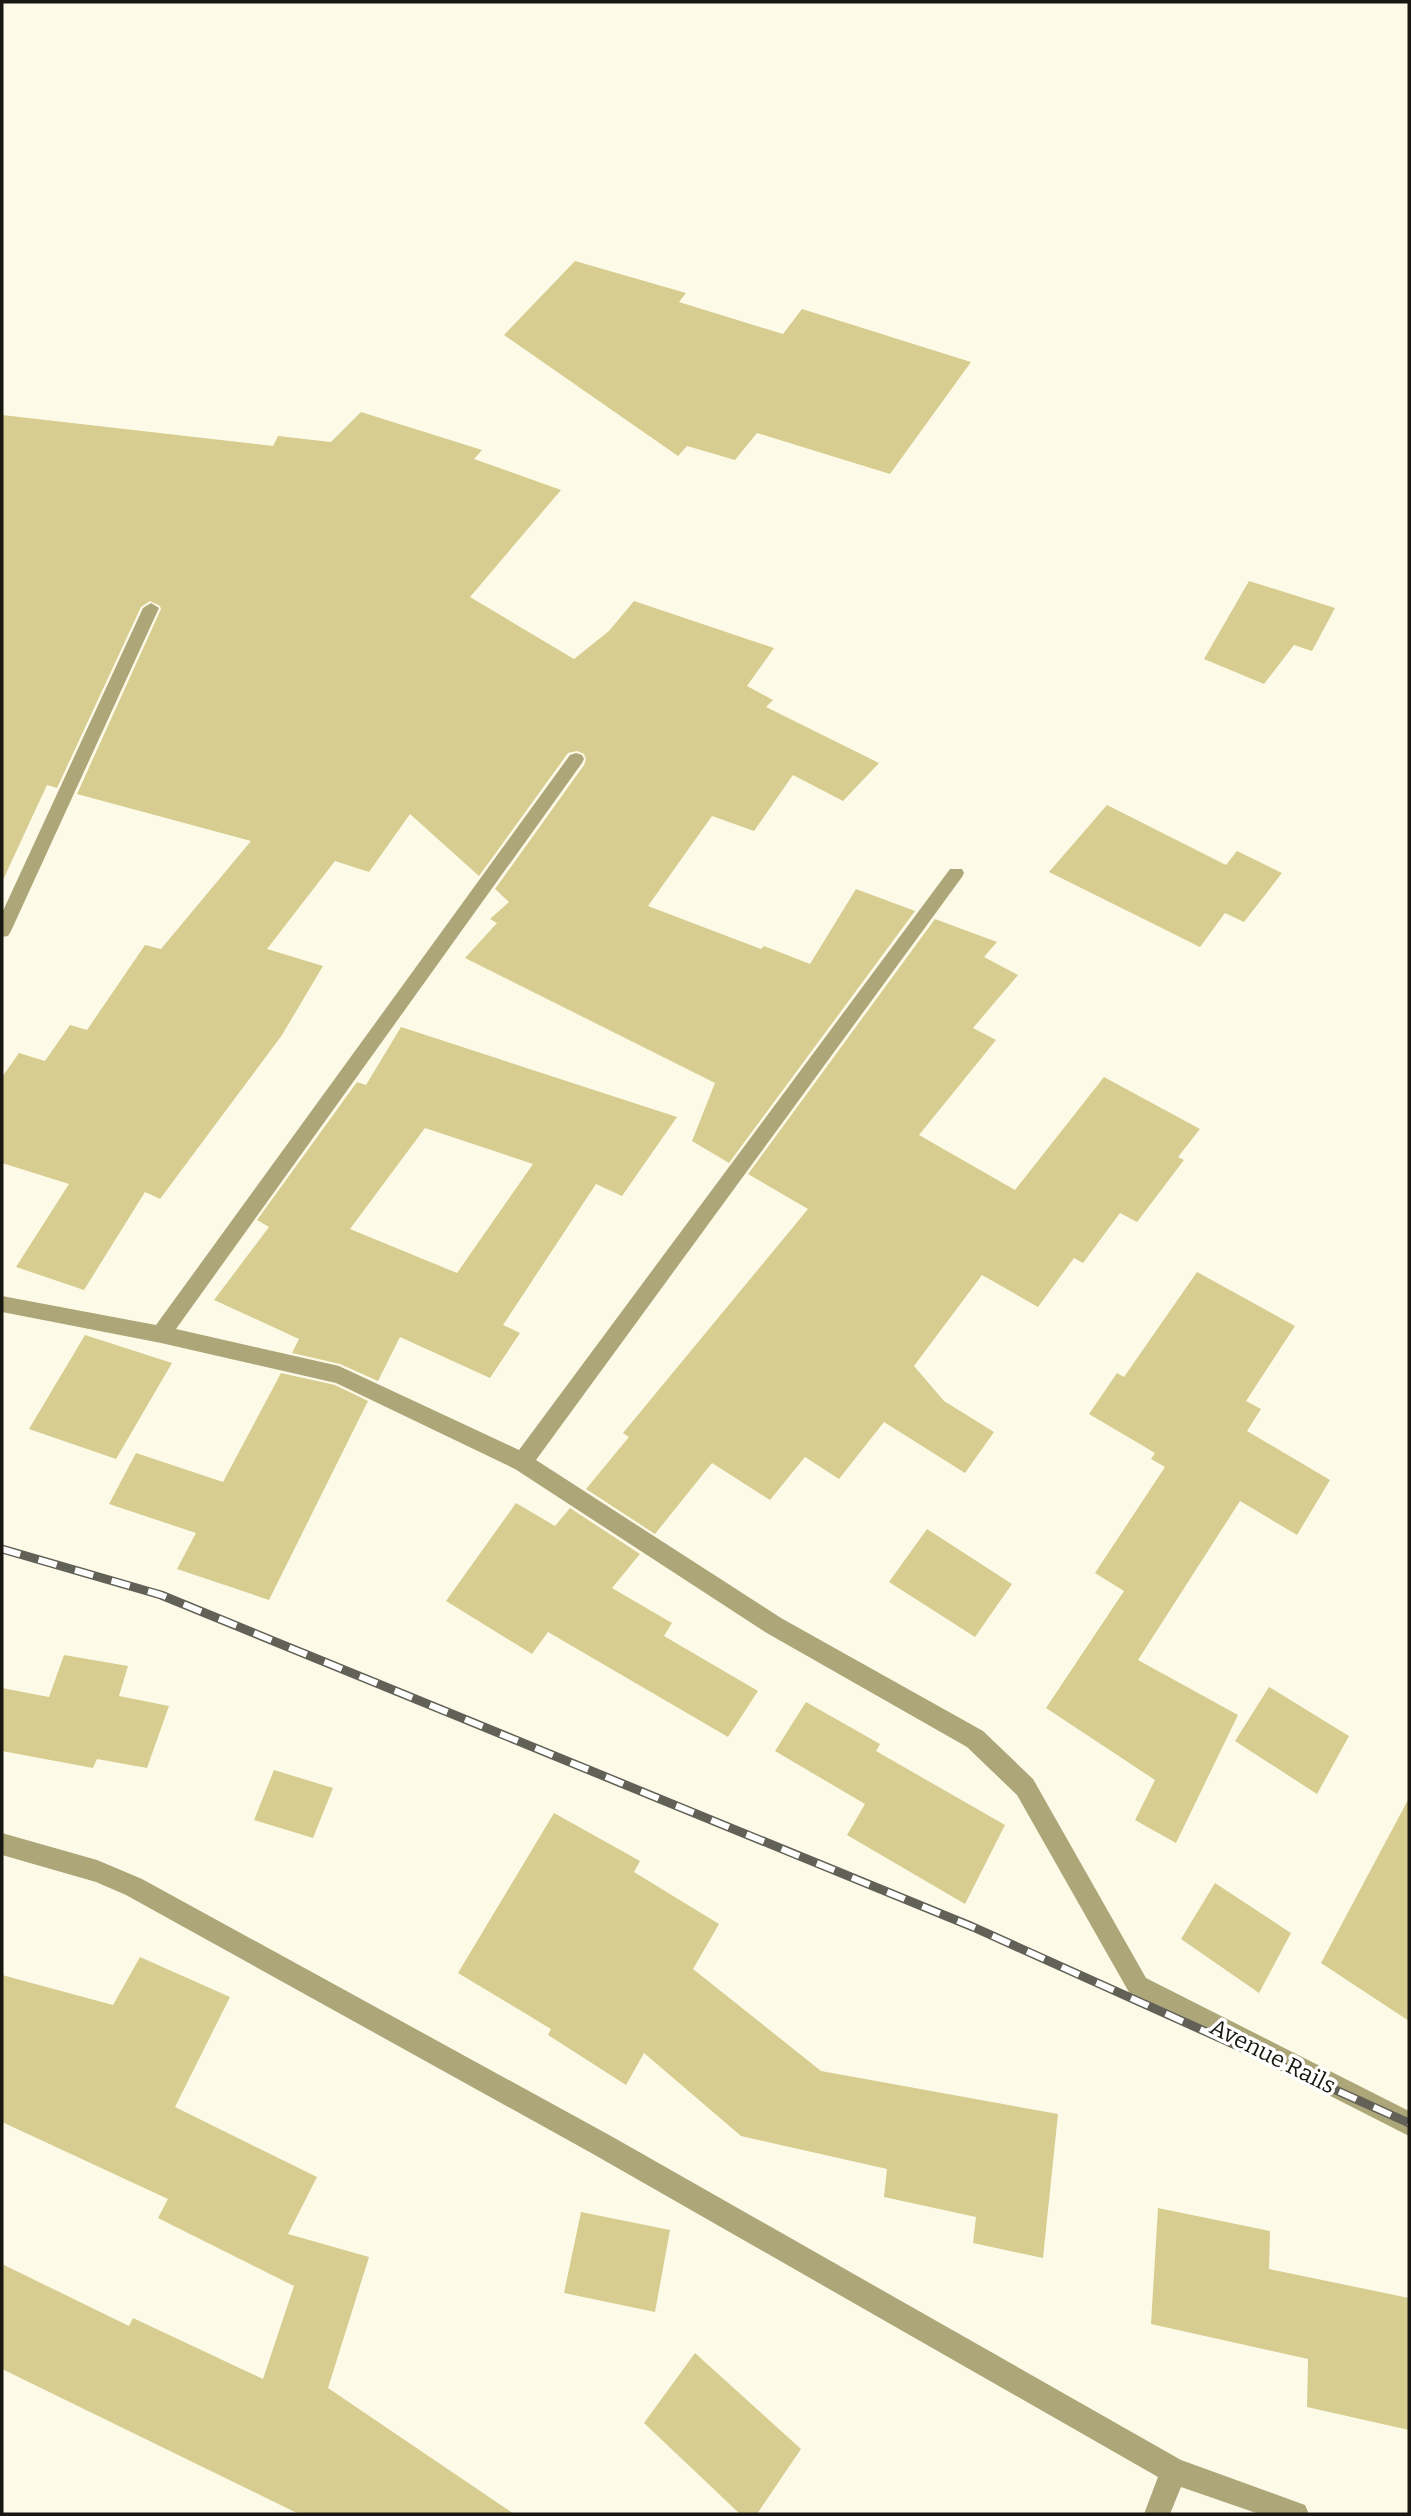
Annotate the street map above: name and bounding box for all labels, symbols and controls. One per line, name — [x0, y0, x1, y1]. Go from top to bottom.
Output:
street label: Avenue Rails — [1205, 2012, 1341, 2100]

